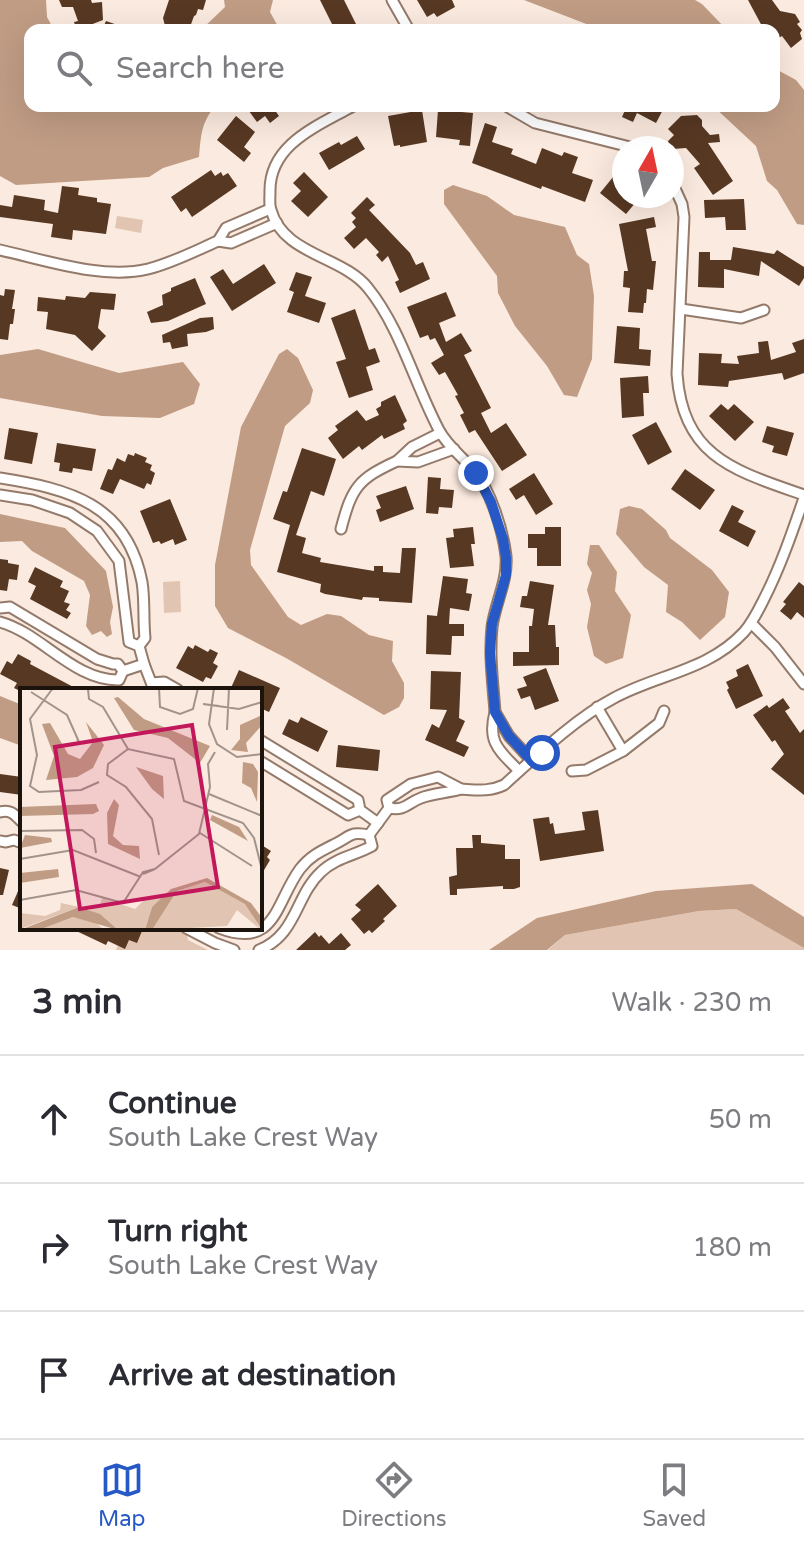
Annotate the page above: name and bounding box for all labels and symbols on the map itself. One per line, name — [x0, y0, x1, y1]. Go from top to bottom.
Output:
north arrow — [612, 136, 684, 208]
route end — [458, 455, 494, 491]
inset map — [20, 688, 262, 930]
route start — [524, 735, 560, 771]

